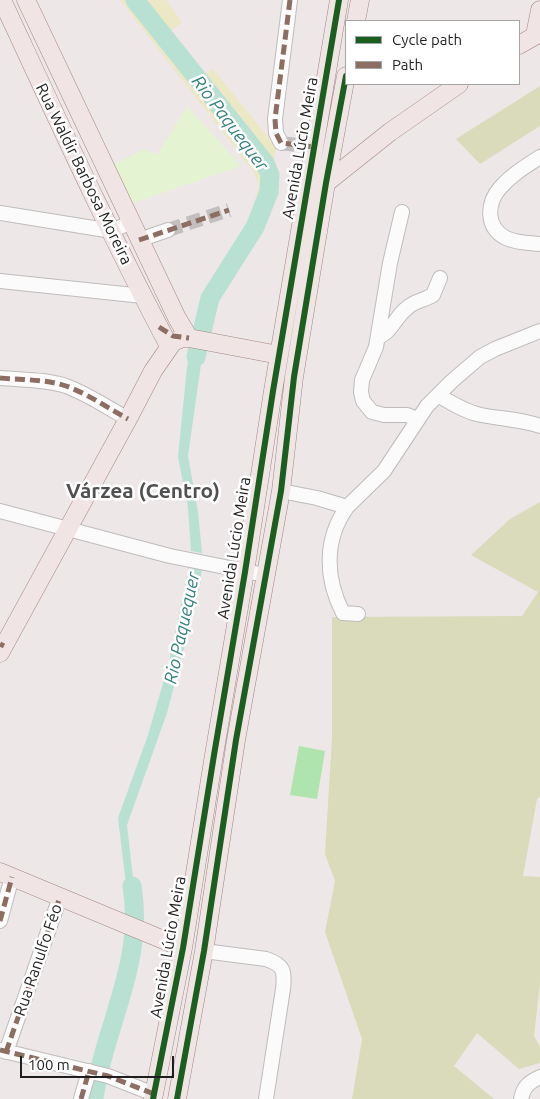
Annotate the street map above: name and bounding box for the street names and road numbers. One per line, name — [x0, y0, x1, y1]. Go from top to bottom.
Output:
street label: Avenida Lúcio Meira — [278, 76, 322, 220]
street label: Rua Waldir Barbosa Moreira — [32, 80, 136, 268]
street label: Avenida Lúcio Meira — [213, 476, 255, 620]
street label: Avenida Lúcio Meira — [146, 875, 190, 1019]
street label: Rua Ranulfo Féo — [10, 901, 66, 1019]

